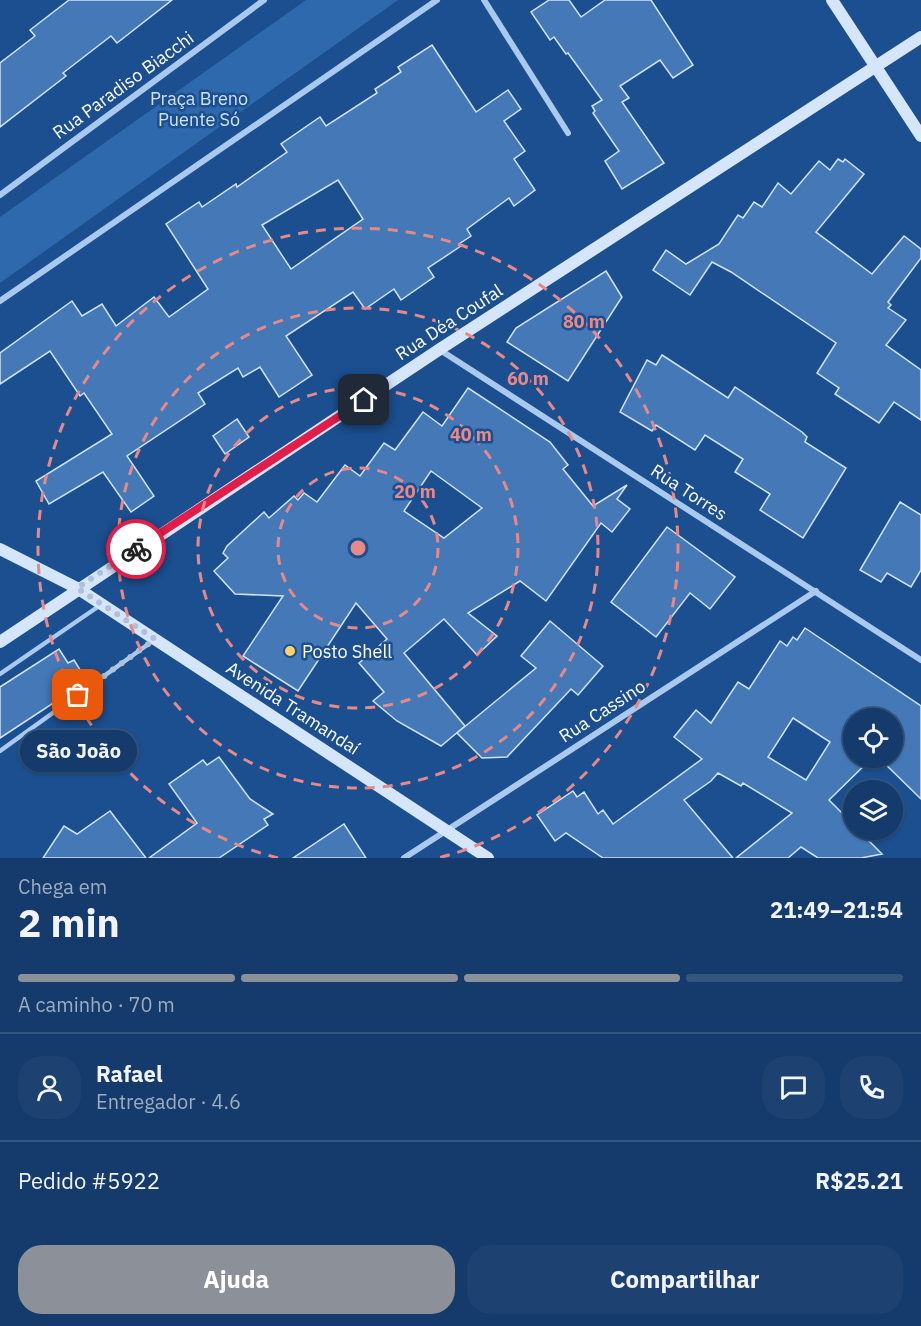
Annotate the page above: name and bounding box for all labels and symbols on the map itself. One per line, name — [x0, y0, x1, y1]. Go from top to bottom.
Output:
street label: Rua Paradiso Biacchi — [48, 26, 198, 144]
park label: Praça Breno Puente Só — [150, 87, 248, 131]
street label: Rua Déa Coufal — [391, 279, 507, 365]
text: 80 m — [563, 310, 605, 333]
text: 60 m — [507, 367, 549, 390]
pin — [338, 374, 389, 425]
text: 40 m — [450, 423, 492, 446]
street label: Rua Torres — [646, 459, 732, 525]
text: 20 m — [394, 480, 436, 503]
courier — [106, 519, 166, 579]
centre of rings — [348, 538, 368, 558]
place label: Posto Shell — [302, 640, 392, 663]
marker: Posto Shell — [283, 644, 297, 658]
street label: Avenida Tramandaí — [222, 656, 364, 760]
pin — [52, 669, 103, 720]
street label: Rua Cassino — [554, 674, 650, 748]
callout: São João — [20, 731, 136, 773]

